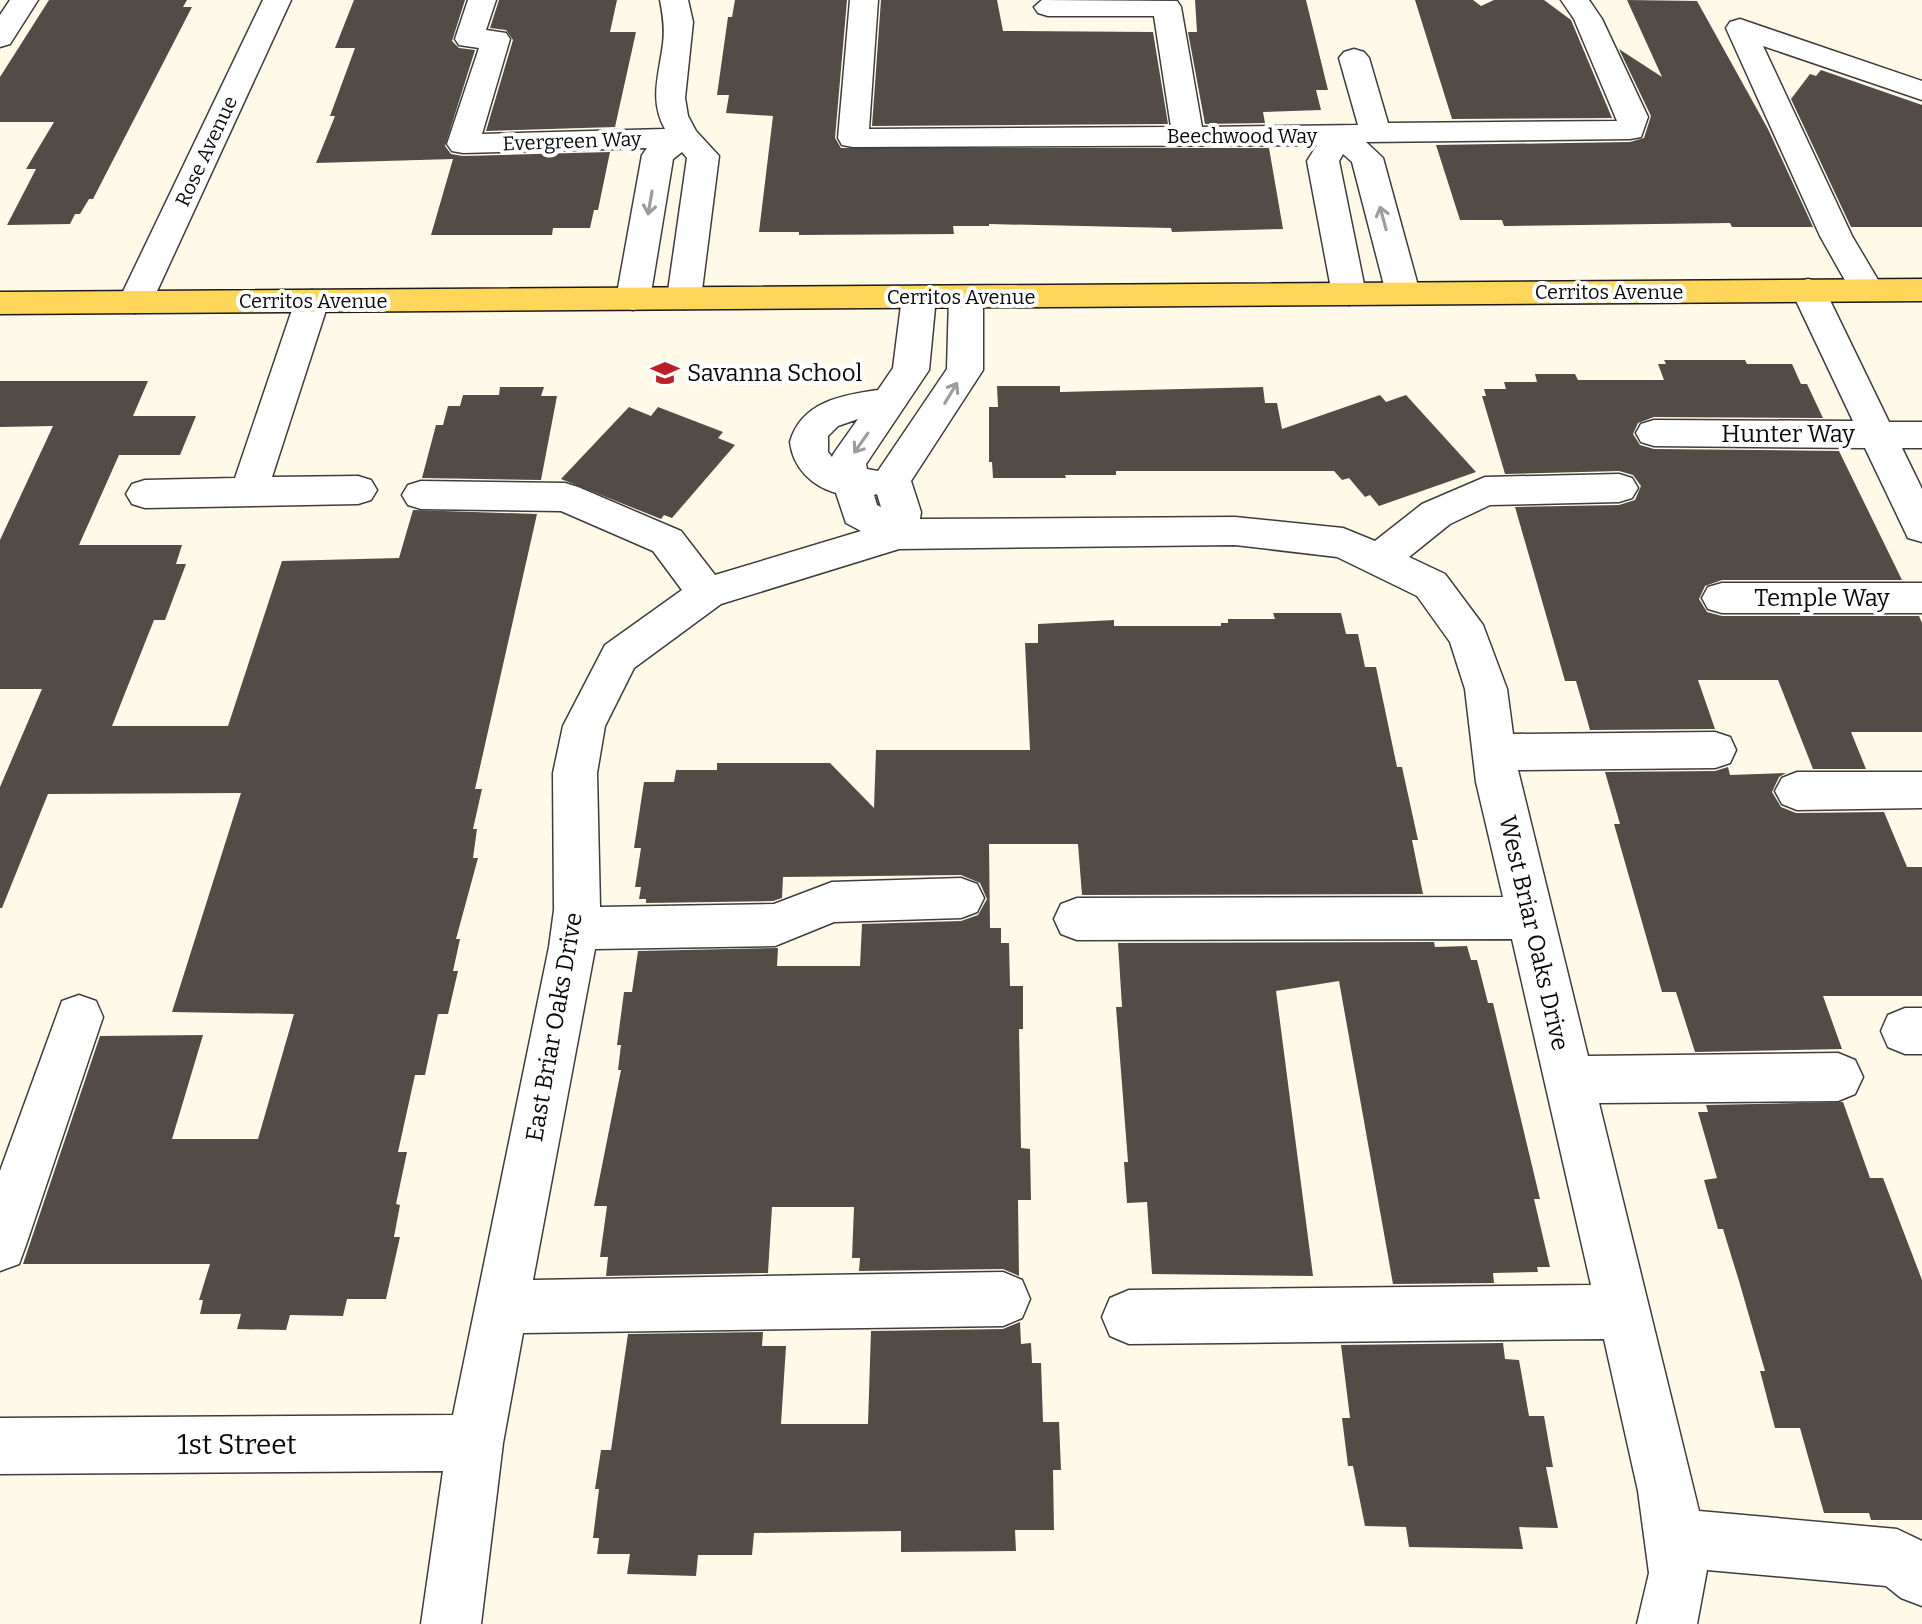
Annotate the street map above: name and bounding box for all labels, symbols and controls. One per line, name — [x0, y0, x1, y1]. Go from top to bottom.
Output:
street label: Rose Avenue — [170, 92, 242, 210]
street label: Beechwood Way — [1167, 124, 1318, 148]
street label: Evergreen Way — [502, 127, 642, 155]
one-way arrow — [641, 190, 656, 215]
one-way arrow — [1375, 205, 1390, 231]
street label: Cerritos Avenue — [1535, 280, 1683, 304]
street label: Cerritos Avenue — [887, 285, 1035, 309]
street label: Cerritos Avenue — [239, 289, 387, 313]
school or university icon: Savanna School — [650, 358, 680, 388]
place label: Savanna School — [687, 359, 862, 387]
one-way arrow — [943, 382, 959, 405]
street label: Hunter Way — [1721, 420, 1855, 448]
one-way arrow — [853, 431, 869, 453]
street label: Temple Way — [1754, 584, 1890, 612]
street label: West Briar Oaks Drive — [1493, 813, 1575, 1053]
street label: East Briar Oaks Drive — [520, 910, 588, 1144]
street label: 1st Street — [177, 1428, 297, 1461]

